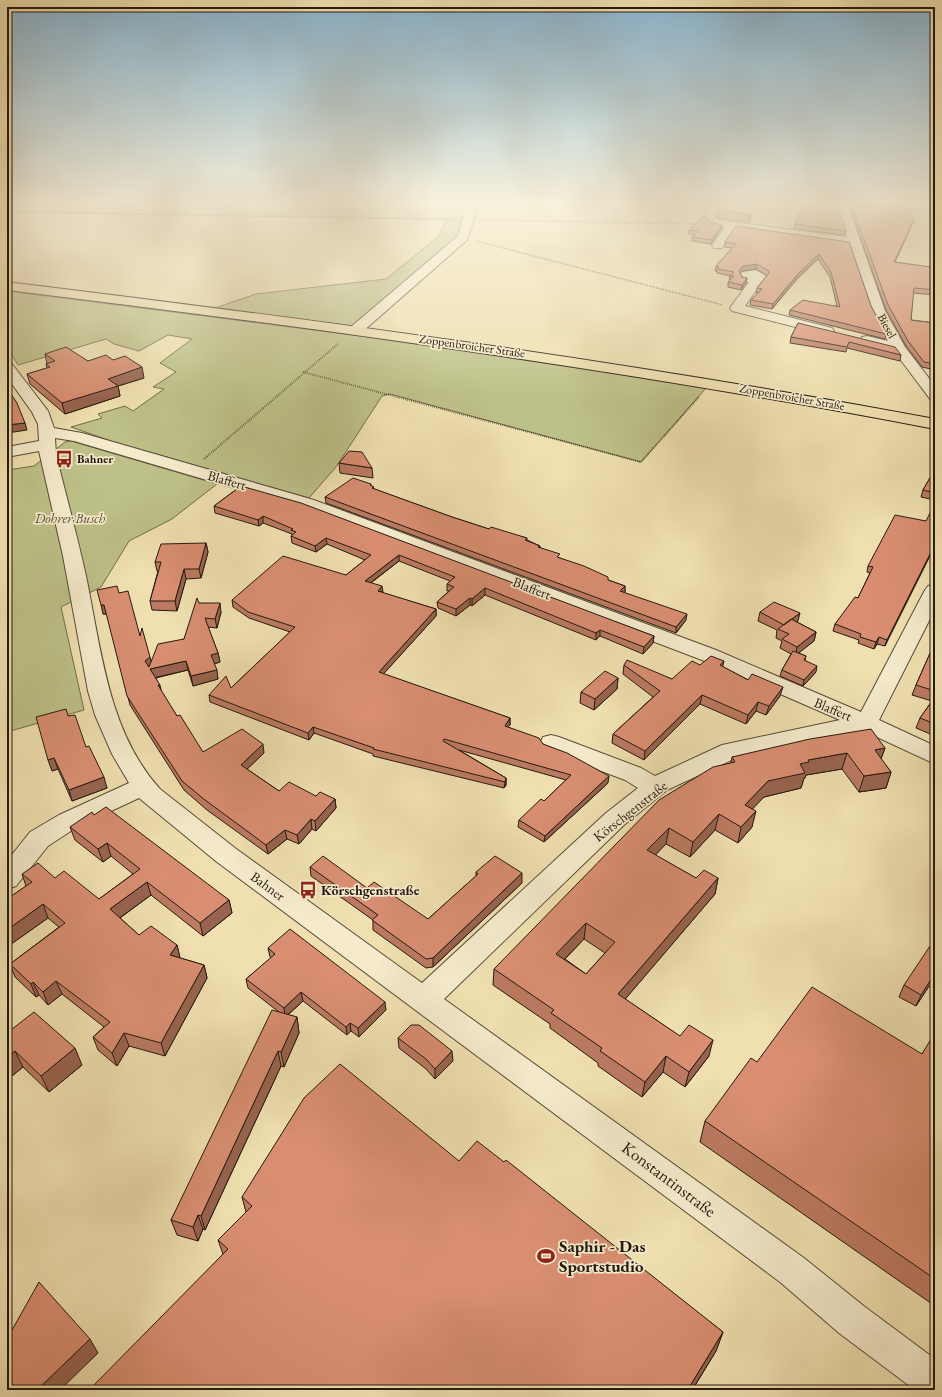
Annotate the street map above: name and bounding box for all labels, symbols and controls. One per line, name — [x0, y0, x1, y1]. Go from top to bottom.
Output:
street label: Biesel — [874, 311, 900, 341]
street label: Zoppenbroicher Straße — [418, 331, 526, 361]
street label: Zoppenbroicher Straße — [738, 380, 846, 414]
bus stop icon: Bahner — [54, 449, 74, 469]
place label: Bahner — [77, 451, 113, 467]
street label: Blaffert — [206, 466, 249, 494]
park label: Dohrer Busch — [34, 509, 105, 527]
street label: Blaffert — [510, 573, 554, 604]
street label: Blaffert — [811, 693, 855, 725]
street label: Körschgenstraße — [589, 776, 671, 846]
street label: Bahner — [247, 867, 289, 905]
bus stop icon: Körschgenstraße — [298, 880, 318, 900]
place label: Körschgenstraße — [321, 881, 420, 899]
street label: Konstantinstraße — [617, 1136, 721, 1222]
place label: Saphir - Das Sportstudio — [559, 1235, 646, 1277]
sports icon: Saphir - Das Sportstudio — [536, 1246, 556, 1266]

